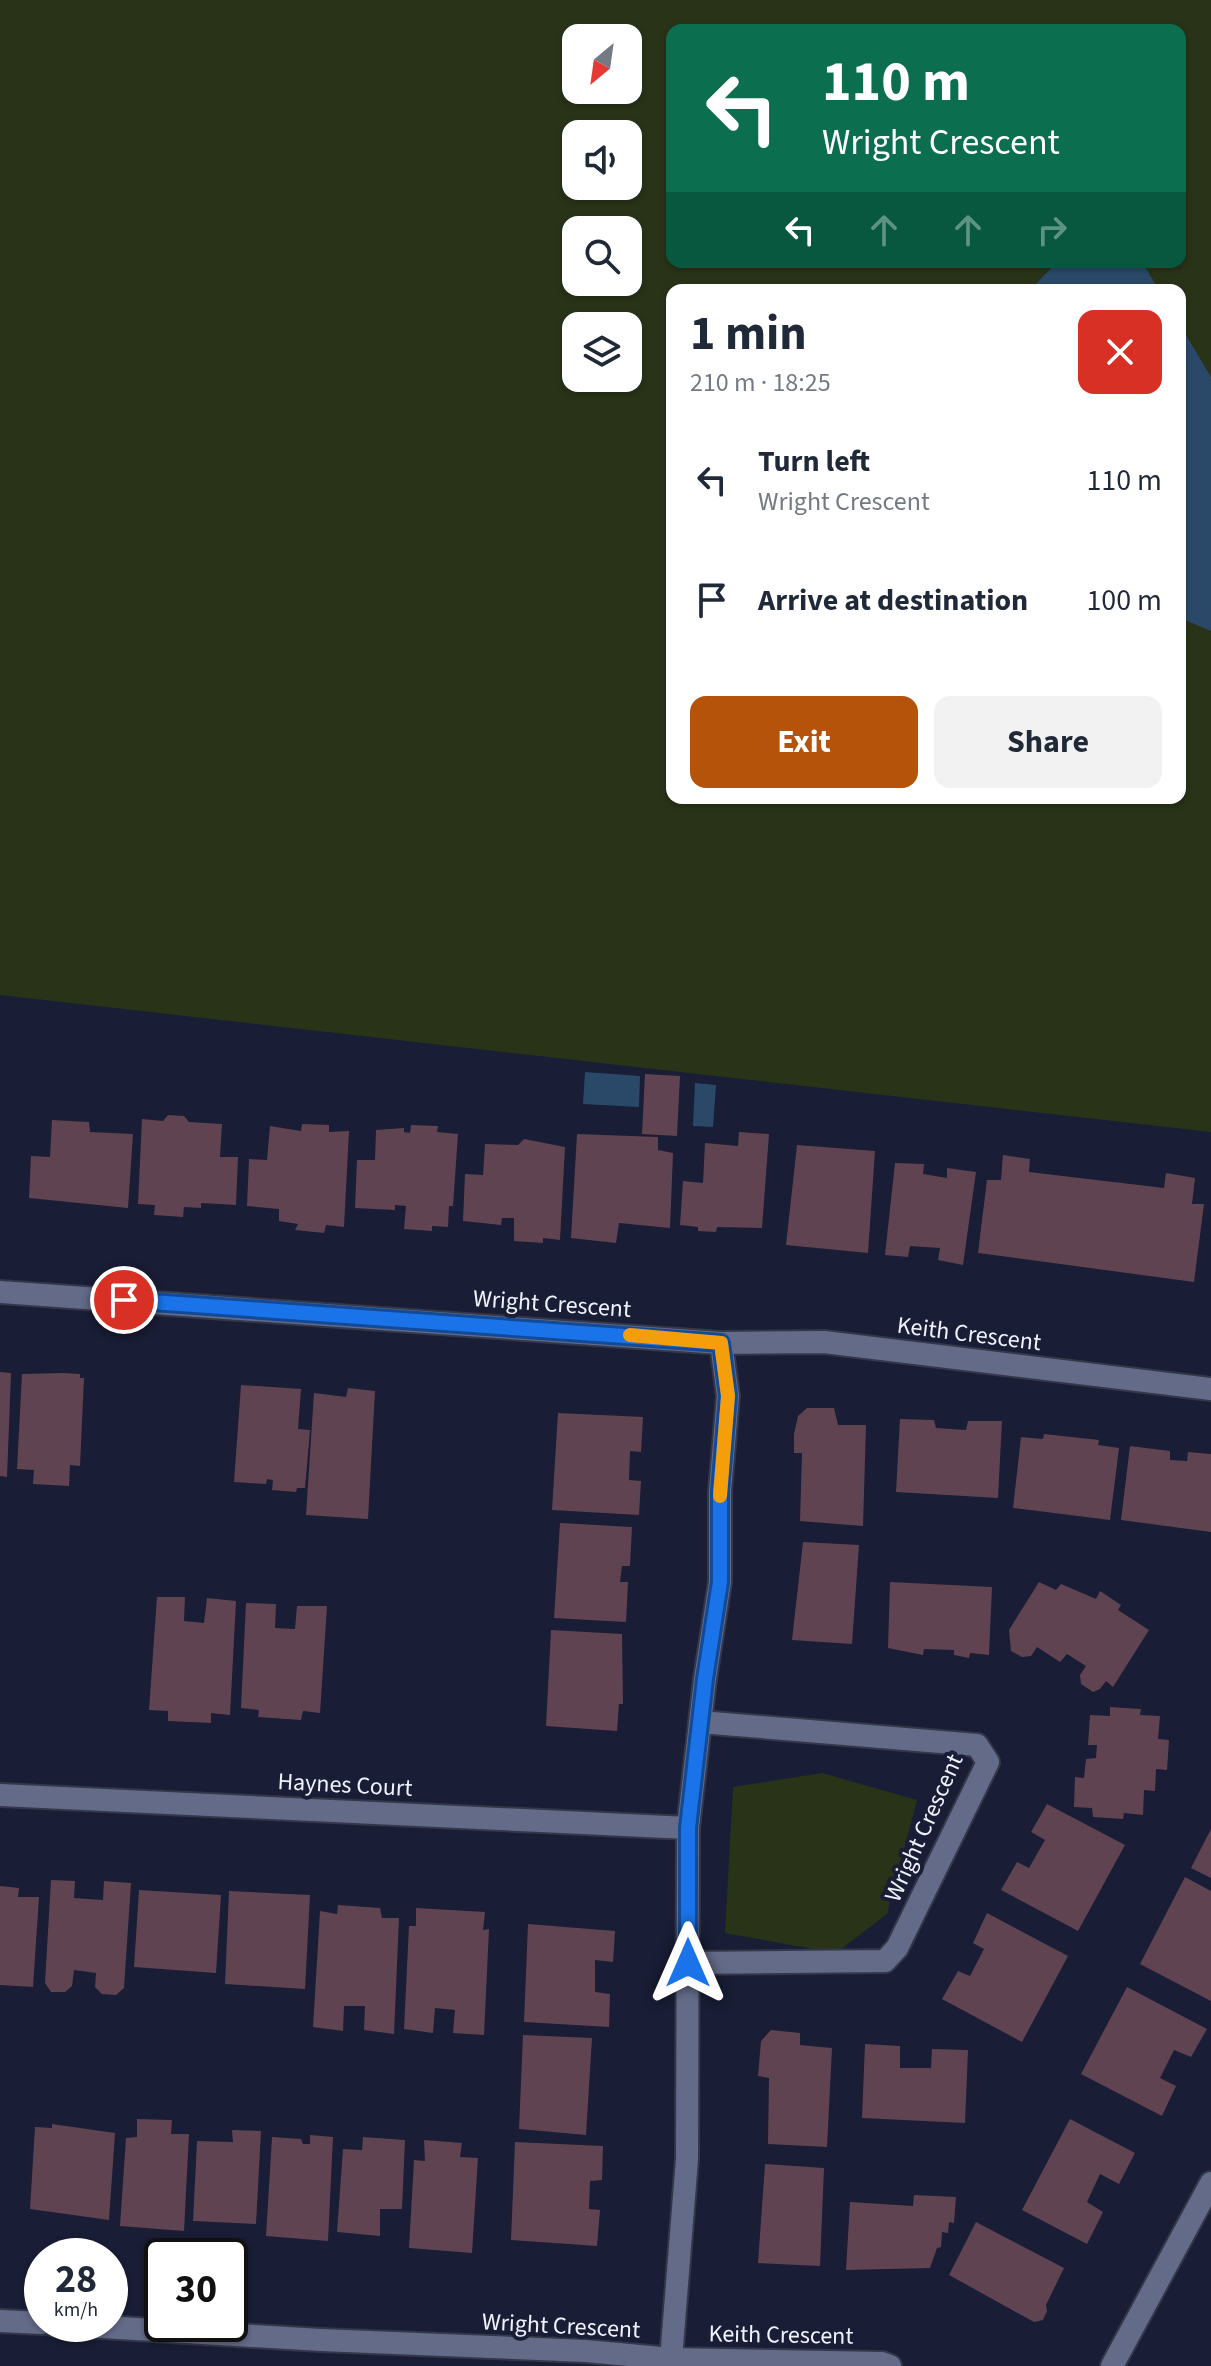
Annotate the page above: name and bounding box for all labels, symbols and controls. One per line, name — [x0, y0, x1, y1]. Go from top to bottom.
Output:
north arrow — [562, 24, 642, 104]
map controls — [562, 24, 642, 392]
text: 110 m — [822, 43, 970, 122]
icon: left — [690, 56, 794, 160]
text: Wright Crescent — [822, 117, 1060, 168]
button: sound — [562, 120, 642, 200]
icon: left — [778, 208, 822, 252]
icon: ahead — [862, 208, 906, 252]
icon: ahead — [946, 208, 990, 252]
icon: right — [1030, 208, 1074, 252]
button: search — [562, 216, 642, 296]
text: 1 min — [690, 300, 807, 368]
button: close — [1078, 310, 1162, 394]
button: layers — [562, 312, 642, 392]
text: 210 m · 18:25 — [690, 364, 831, 401]
text: Turn left — [758, 440, 870, 483]
icon: left — [690, 458, 734, 502]
text: 110 m — [1086, 459, 1162, 502]
text: Wright Crescent — [758, 483, 930, 520]
icon: arrive — [690, 578, 734, 622]
text: Arrive at destination — [758, 579, 1028, 622]
text: 100 m — [1086, 579, 1162, 622]
button: Exit — [690, 696, 918, 788]
button: Share — [934, 696, 1162, 788]
pin — [90, 1266, 158, 1334]
icon: arrive — [102, 1278, 146, 1322]
street label: Wright Crescent — [472, 1281, 632, 1327]
street label: Keith Crescent — [895, 1308, 1043, 1360]
street label: Wright Crescent — [876, 1748, 972, 1908]
street label: Haynes Court — [277, 1764, 413, 1806]
position arrow — [646, 1921, 730, 2005]
speed limit sign: 30 — [144, 2238, 248, 2342]
text: 28 — [55, 2251, 97, 2308]
text: km/h — [54, 2296, 98, 2324]
street label: Wright Crescent — [481, 2304, 641, 2348]
street label: Keith Crescent — [708, 2316, 854, 2354]

